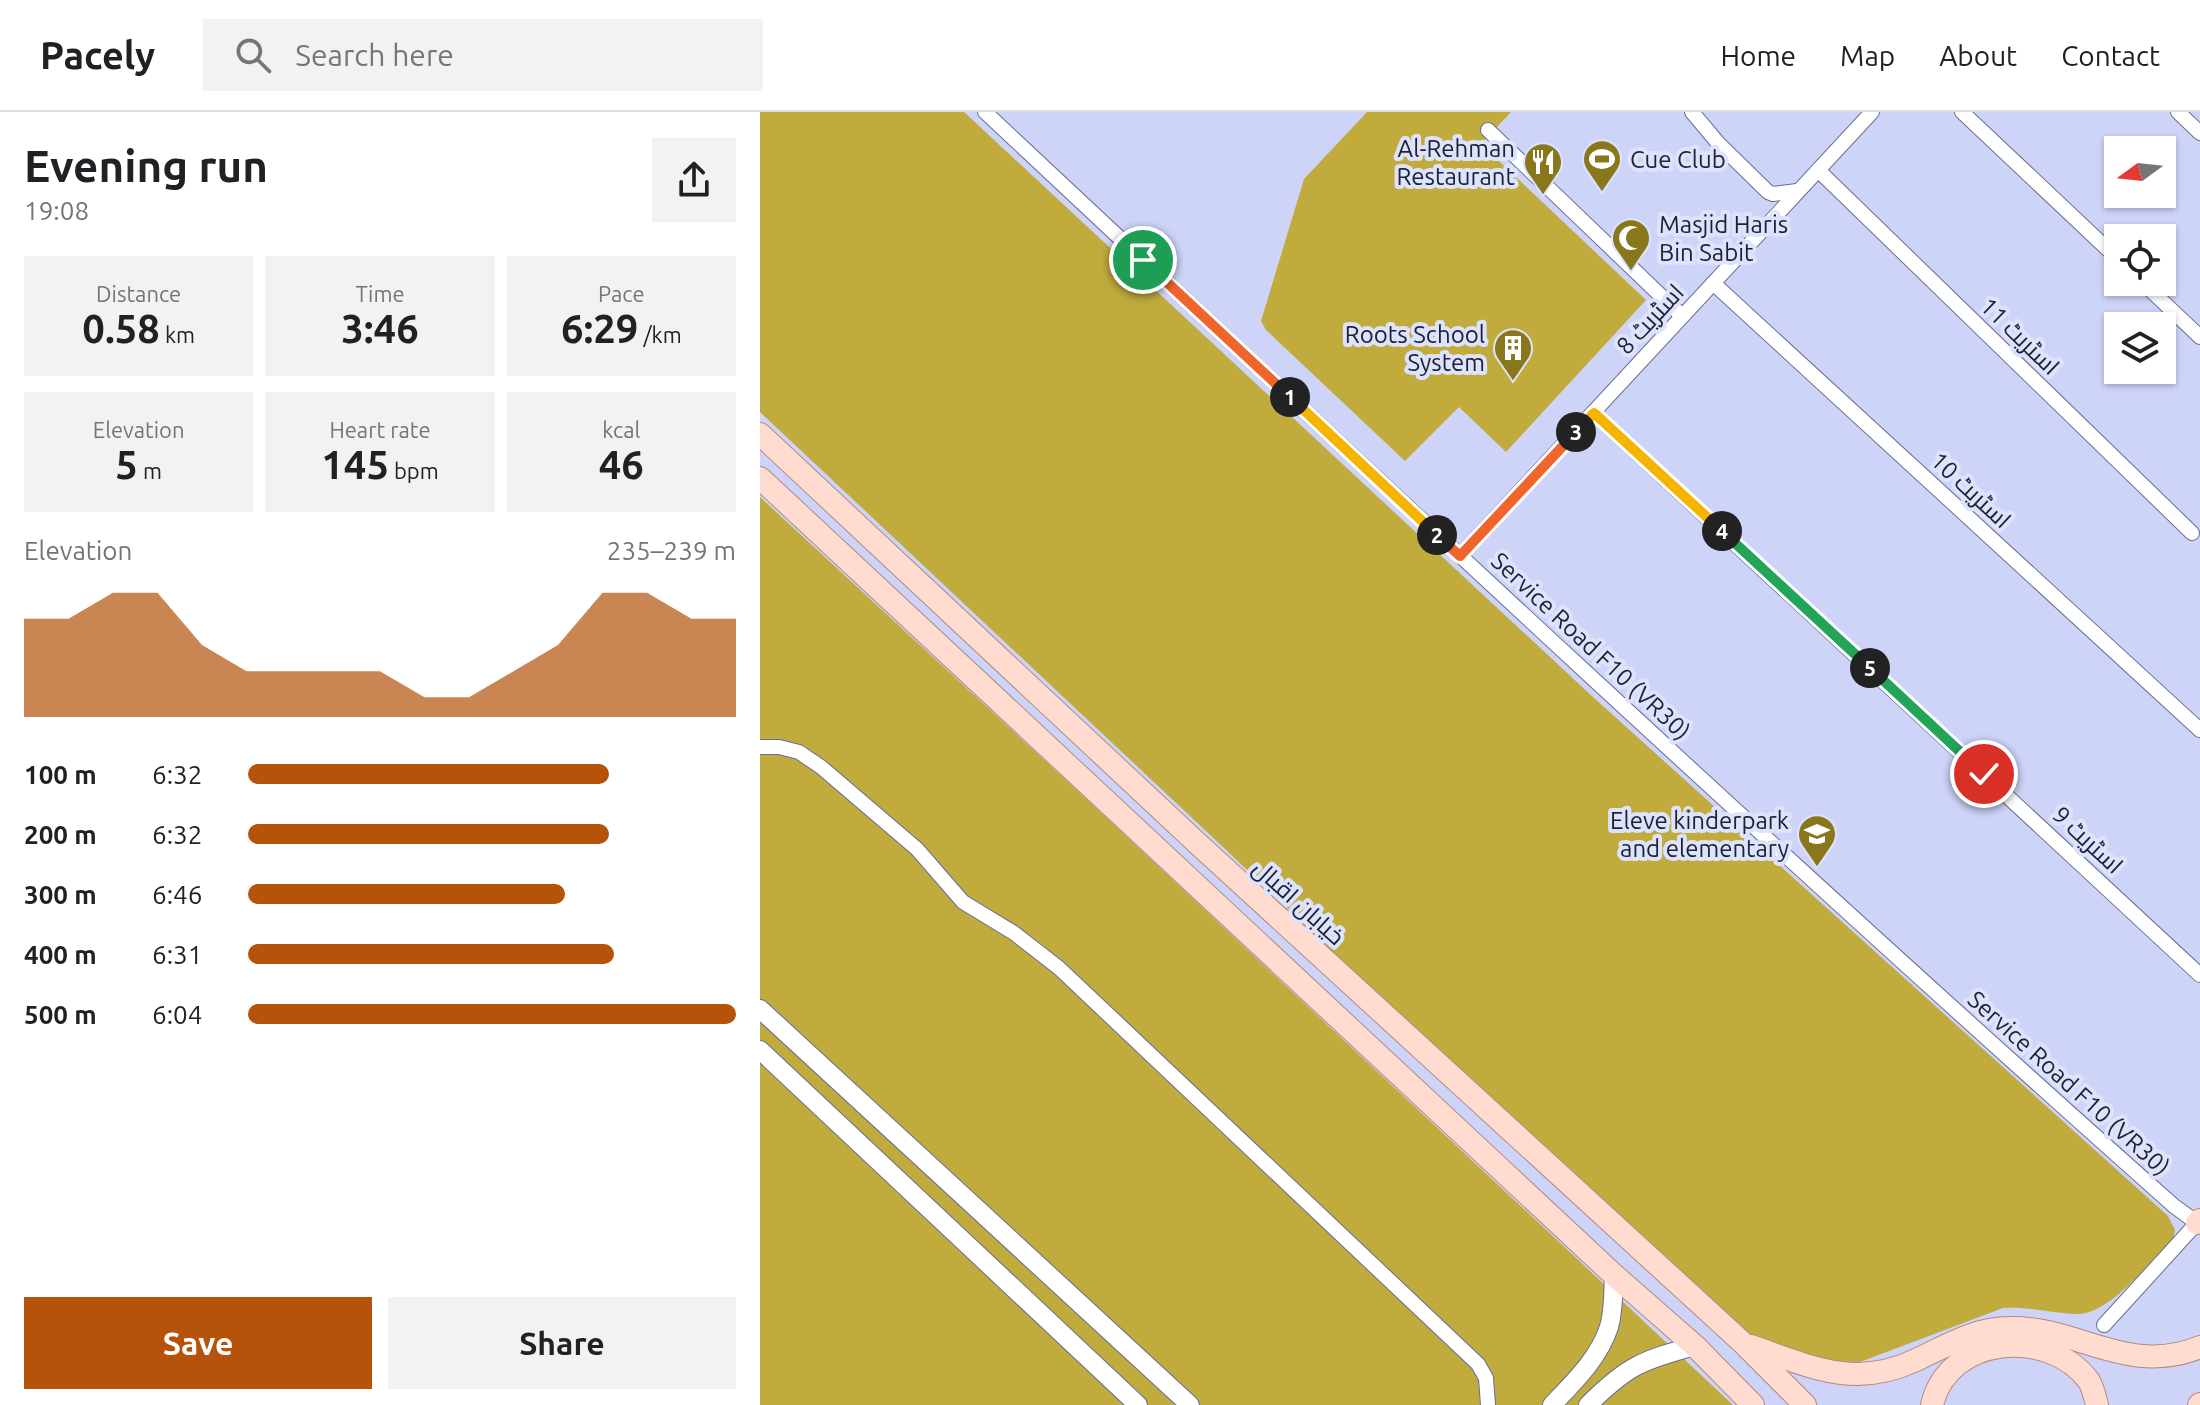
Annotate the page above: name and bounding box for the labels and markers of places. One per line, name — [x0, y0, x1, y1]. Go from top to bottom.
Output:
place label: Al-Rehman Restaurant — [1396, 135, 1516, 190]
sports icon: Cue Club — [1581, 138, 1623, 193]
restaurant icon: Al-Rehman Restaurant — [1522, 141, 1564, 196]
place label: Cue Club — [1630, 146, 1726, 173]
place label: Masjid Haris Bin Sabit — [1659, 211, 1788, 266]
mosque icon: Masjid Haris Bin Sabit — [1610, 217, 1652, 272]
pin — [1109, 226, 1177, 294]
place label: Roots School System — [1345, 321, 1485, 376]
building icon: Roots School System — [1492, 327, 1534, 382]
pin: 1 — [1270, 377, 1310, 417]
pin: 3 — [1556, 412, 1596, 452]
pin: 4 — [1702, 511, 1742, 551]
pin: 2 — [1417, 515, 1457, 555]
pin: 5 — [1850, 648, 1890, 688]
pin — [1950, 740, 2018, 808]
place label: Eleve kinderpark and elementary — [1610, 807, 1789, 862]
school or university icon: Eleve kinderpark and elementary — [1796, 813, 1838, 868]

